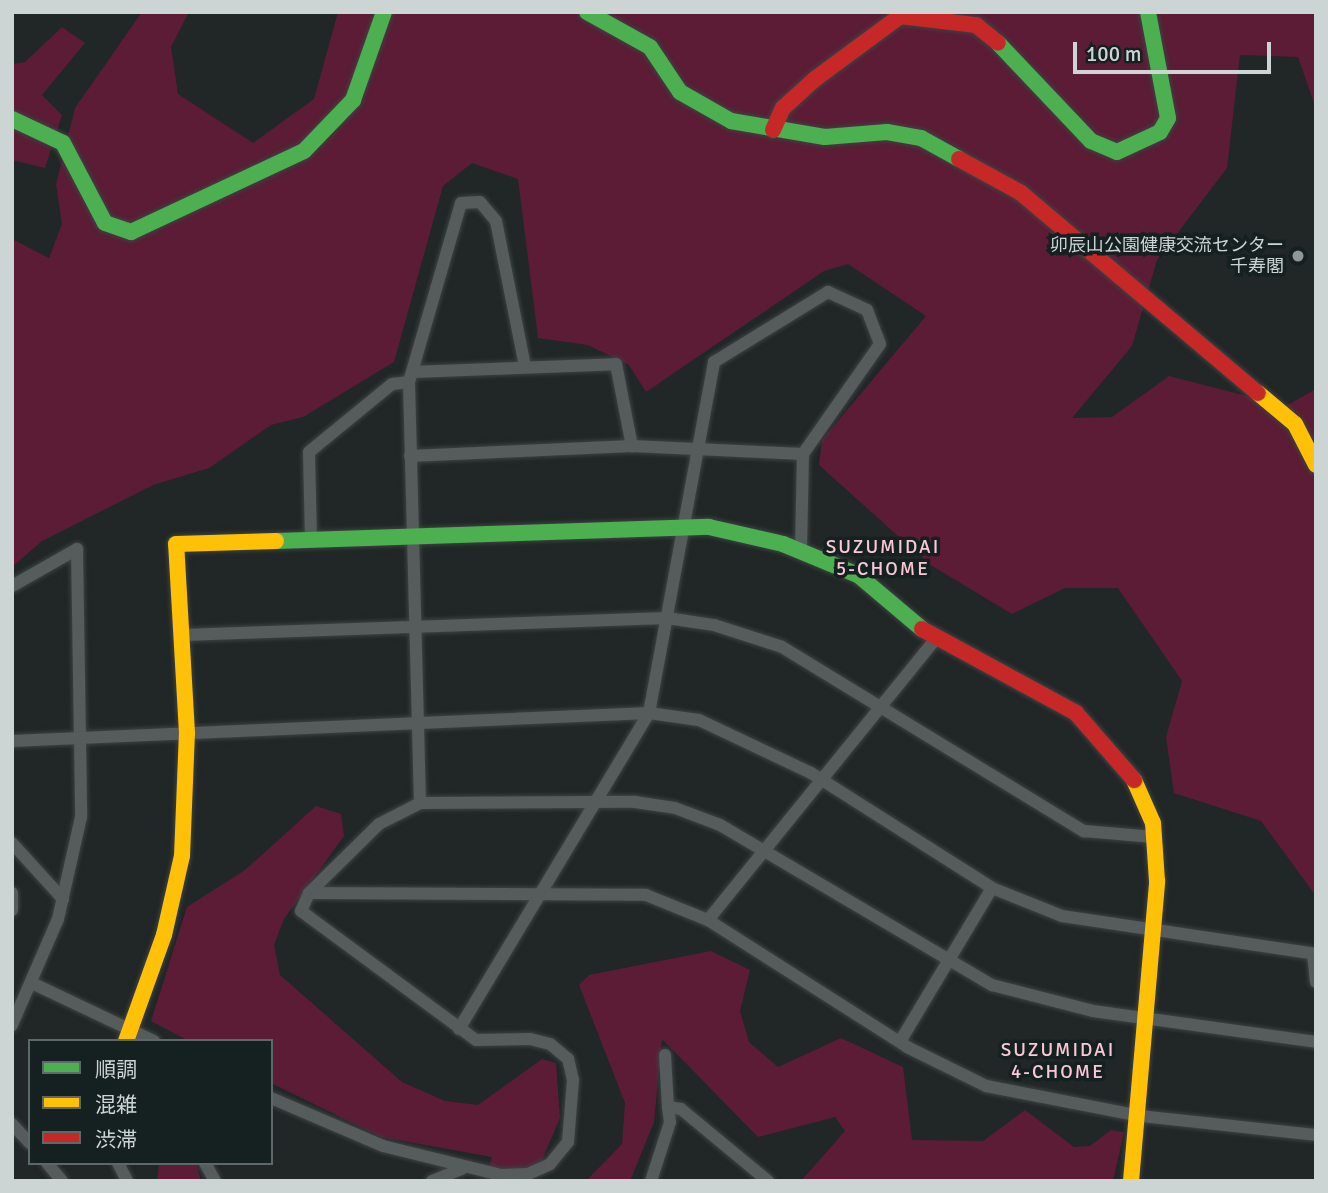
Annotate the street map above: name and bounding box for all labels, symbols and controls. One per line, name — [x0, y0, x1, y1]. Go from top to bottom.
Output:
scale bar — [1076, 28, 1274, 72]
text: 100 m — [1086, 41, 1141, 67]
place label: 卯辰山公園健康交流センター 千寿閣 — [1050, 235, 1284, 278]
marker: 卯辰山公園健康交流センター 千寿閣 — [1290, 248, 1306, 264]
district label: SUZUMIDAI 5-CHOME — [827, 537, 939, 581]
legend — [28, 1039, 273, 1165]
district label: SUZUMIDAI 4-CHOME — [1002, 1040, 1114, 1084]
text: 順調 — [95, 1057, 137, 1083]
text: 混雑 — [95, 1092, 137, 1118]
text: 渋滞 — [95, 1127, 137, 1153]

